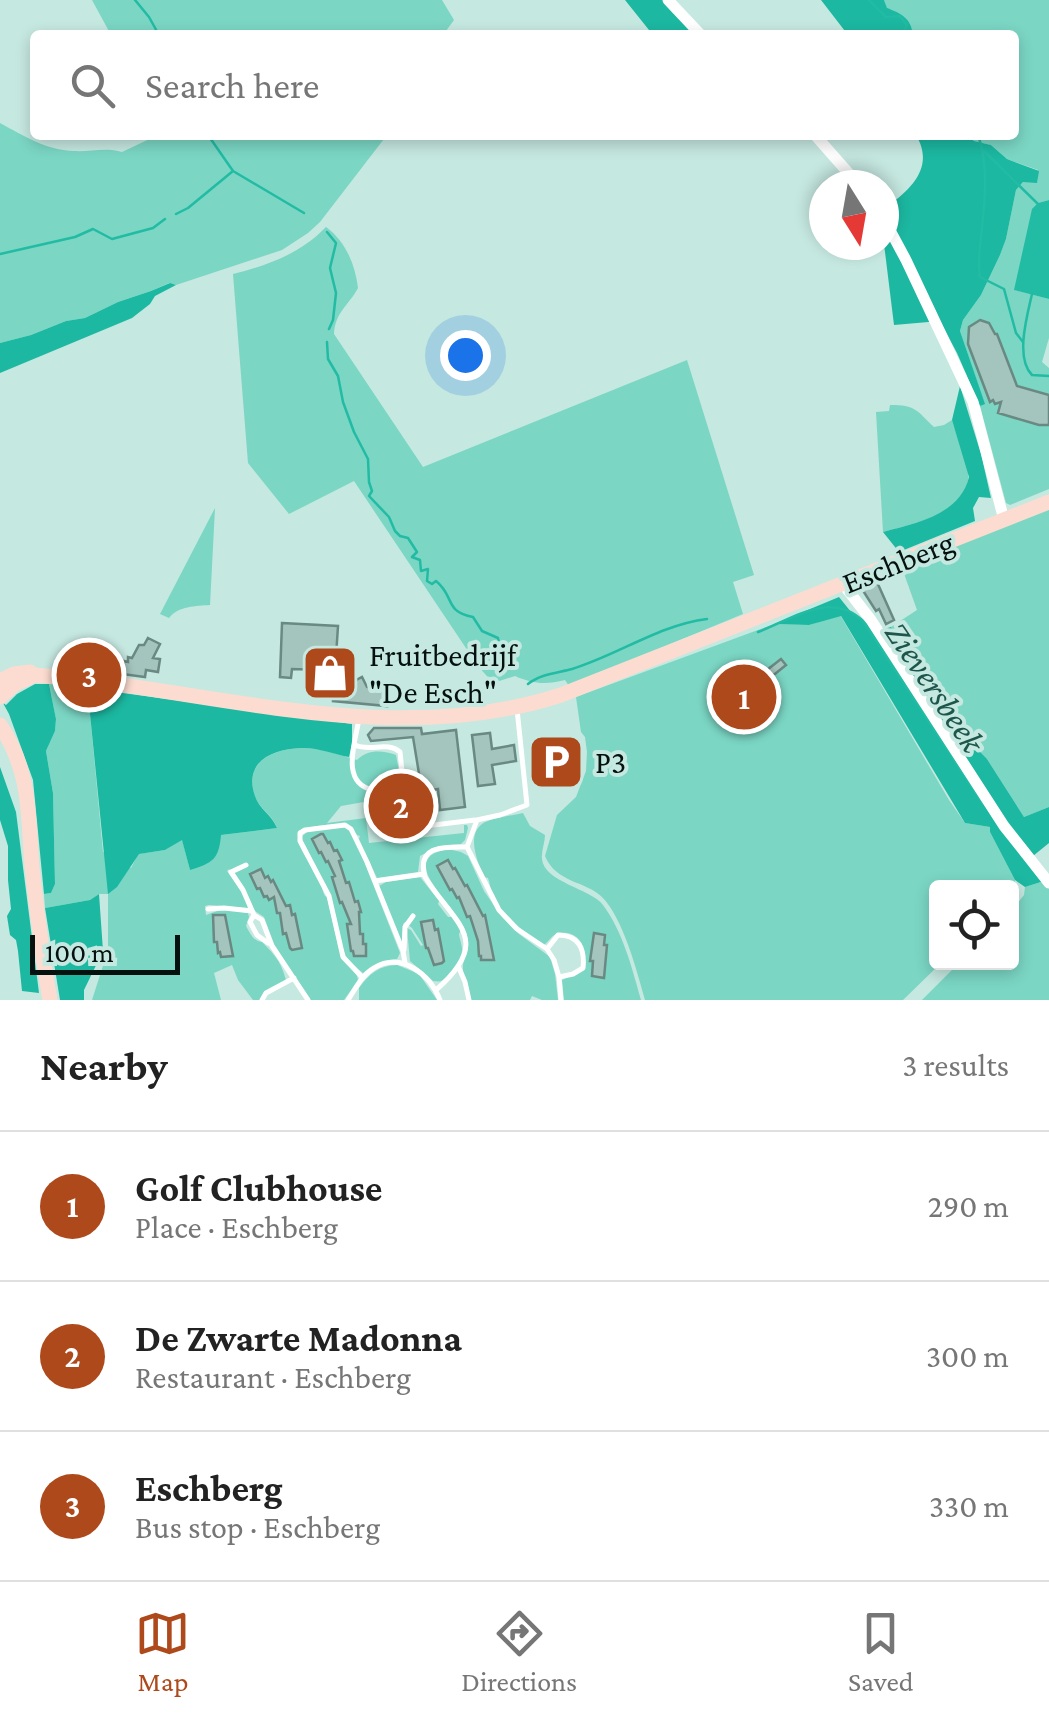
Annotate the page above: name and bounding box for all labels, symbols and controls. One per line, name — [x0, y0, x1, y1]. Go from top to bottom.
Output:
search box — [30, 30, 1019, 140]
icon: search — [65, 58, 120, 113]
text: Search here — [145, 64, 319, 106]
north arrow — [809, 170, 899, 260]
your location — [440, 330, 491, 381]
street label: Eschberg — [837, 523, 959, 601]
water label: Zieversbeek — [877, 614, 994, 761]
place label: Fruitbedrijf "De Esch" — [369, 637, 518, 710]
pin: 3 — [56, 638, 122, 712]
shop icon: Fruitbedrijf "De Esch" — [300, 643, 360, 703]
pin: 1 — [712, 660, 776, 734]
parking icon: P3 — [526, 732, 586, 792]
place label: P3 — [595, 744, 626, 780]
pin: 2 — [368, 768, 434, 844]
map controls — [929, 880, 1019, 970]
button: locate — [929, 880, 1019, 970]
scale bar — [30, 930, 180, 974]
text: 100 m — [45, 937, 114, 968]
text: Nearby — [40, 1042, 168, 1089]
text: 3 results — [902, 1047, 1009, 1083]
text: Golf Clubhouse — [135, 1167, 383, 1209]
text: 1 — [67, 1188, 78, 1224]
text: 290 m — [928, 1188, 1009, 1224]
text: Place · Eschberg — [135, 1209, 338, 1245]
text: De Zwarte Madonna — [135, 1317, 462, 1359]
text: 2 — [64, 1338, 81, 1374]
text: 300 m — [926, 1338, 1009, 1374]
text: Restaurant · Eschberg — [135, 1359, 411, 1395]
text: Eschberg — [135, 1467, 283, 1509]
text: 3 — [65, 1488, 80, 1524]
text: 330 m — [929, 1488, 1009, 1524]
text: Bus stop · Eschberg — [135, 1509, 380, 1545]
tab: Map — [135, 1606, 190, 1697]
tab: Directions — [461, 1606, 577, 1697]
tab: Saved — [848, 1606, 914, 1697]

